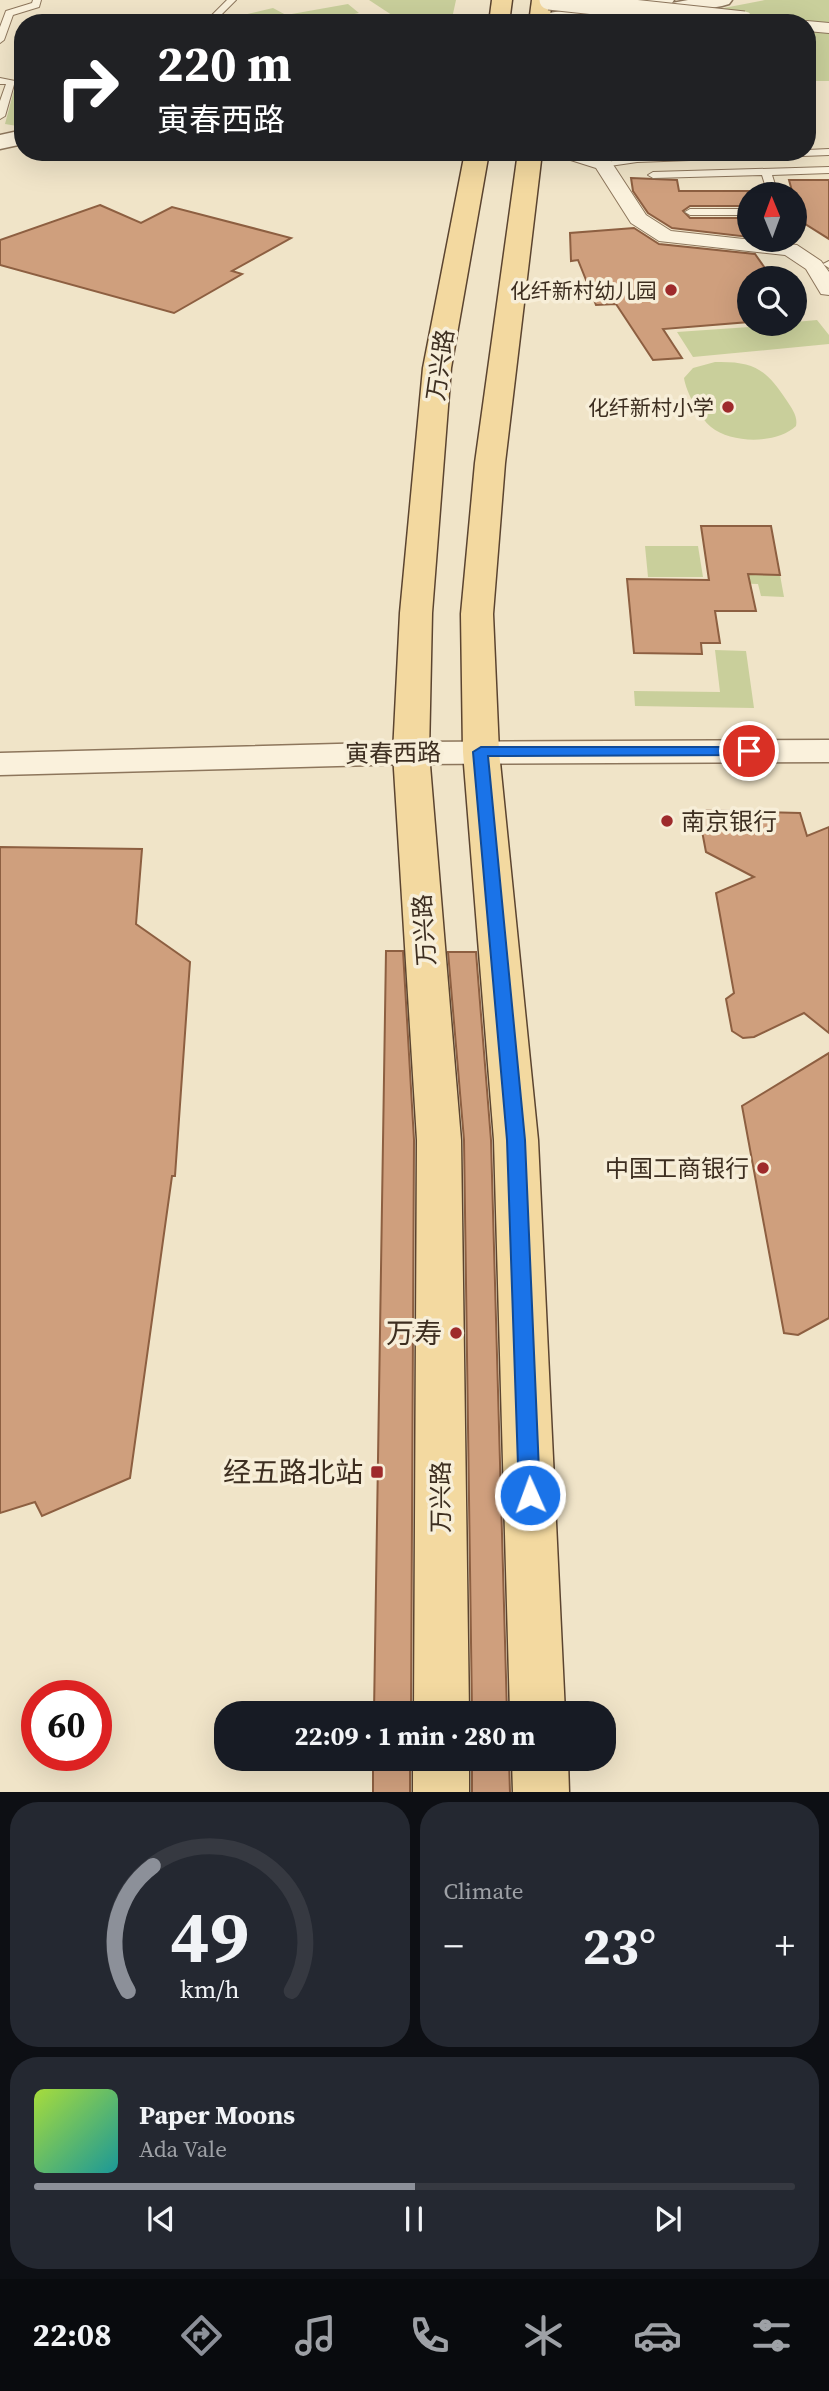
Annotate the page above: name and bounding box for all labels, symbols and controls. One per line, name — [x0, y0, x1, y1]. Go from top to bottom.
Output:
text: 220 m — [157, 30, 292, 97]
icon: right — [42, 42, 133, 133]
text: 寅春西路 — [157, 98, 285, 142]
north arrow — [737, 182, 807, 252]
map controls — [737, 182, 807, 336]
button: search — [737, 266, 807, 336]
place label: 化纤新村幼儿园 — [510, 276, 657, 305]
marker: 化纤新村幼儿园 — [663, 282, 679, 298]
street label: 万兴路 — [419, 327, 461, 403]
place label: 化纤新村小学 — [588, 393, 714, 422]
marker: 化纤新村小学 — [720, 399, 736, 415]
pin — [719, 721, 779, 781]
icon: arrive — [730, 732, 768, 770]
street label: 寅春西路 — [345, 736, 441, 770]
place label: 南京银行 — [681, 805, 777, 838]
marker: 南京银行 — [659, 813, 675, 829]
street label: 万兴路 — [405, 893, 443, 967]
place label: 中国工商银行 — [605, 1152, 749, 1185]
marker: 中国工商银行 — [755, 1160, 771, 1176]
place label: 万寿 — [386, 1314, 442, 1352]
marker: 万寿 — [448, 1325, 464, 1341]
place label: 经五路北站 — [223, 1453, 363, 1491]
position arrow — [493, 1458, 567, 1532]
street label: 万兴路 — [424, 1461, 457, 1533]
marker: 经五路北站 — [369, 1464, 385, 1480]
speed limit sign: 60 — [21, 1680, 112, 1771]
text: 22:09 · 1 min · 280 m — [295, 1718, 535, 1754]
text: Climate — [444, 1875, 523, 1907]
text: 49 — [170, 1886, 249, 1985]
text: 23° — [583, 1910, 656, 1981]
text: − — [444, 1920, 464, 1972]
text: + — [775, 1920, 795, 1972]
text: km/h — [180, 1971, 240, 2005]
text: Paper Moons — [139, 2097, 295, 2133]
text: Ada Vale — [139, 2133, 227, 2165]
icon: previous — [142, 2200, 180, 2238]
icon: pause — [395, 2200, 433, 2238]
icon: next — [649, 2200, 687, 2238]
icon: directions — [177, 2311, 226, 2360]
icon: music — [291, 2311, 340, 2360]
icon: phone — [405, 2311, 454, 2360]
icon: climate — [519, 2311, 568, 2360]
icon: car — [633, 2311, 682, 2360]
icon: filters — [747, 2311, 796, 2360]
text: 22:08 — [33, 2313, 112, 2357]

